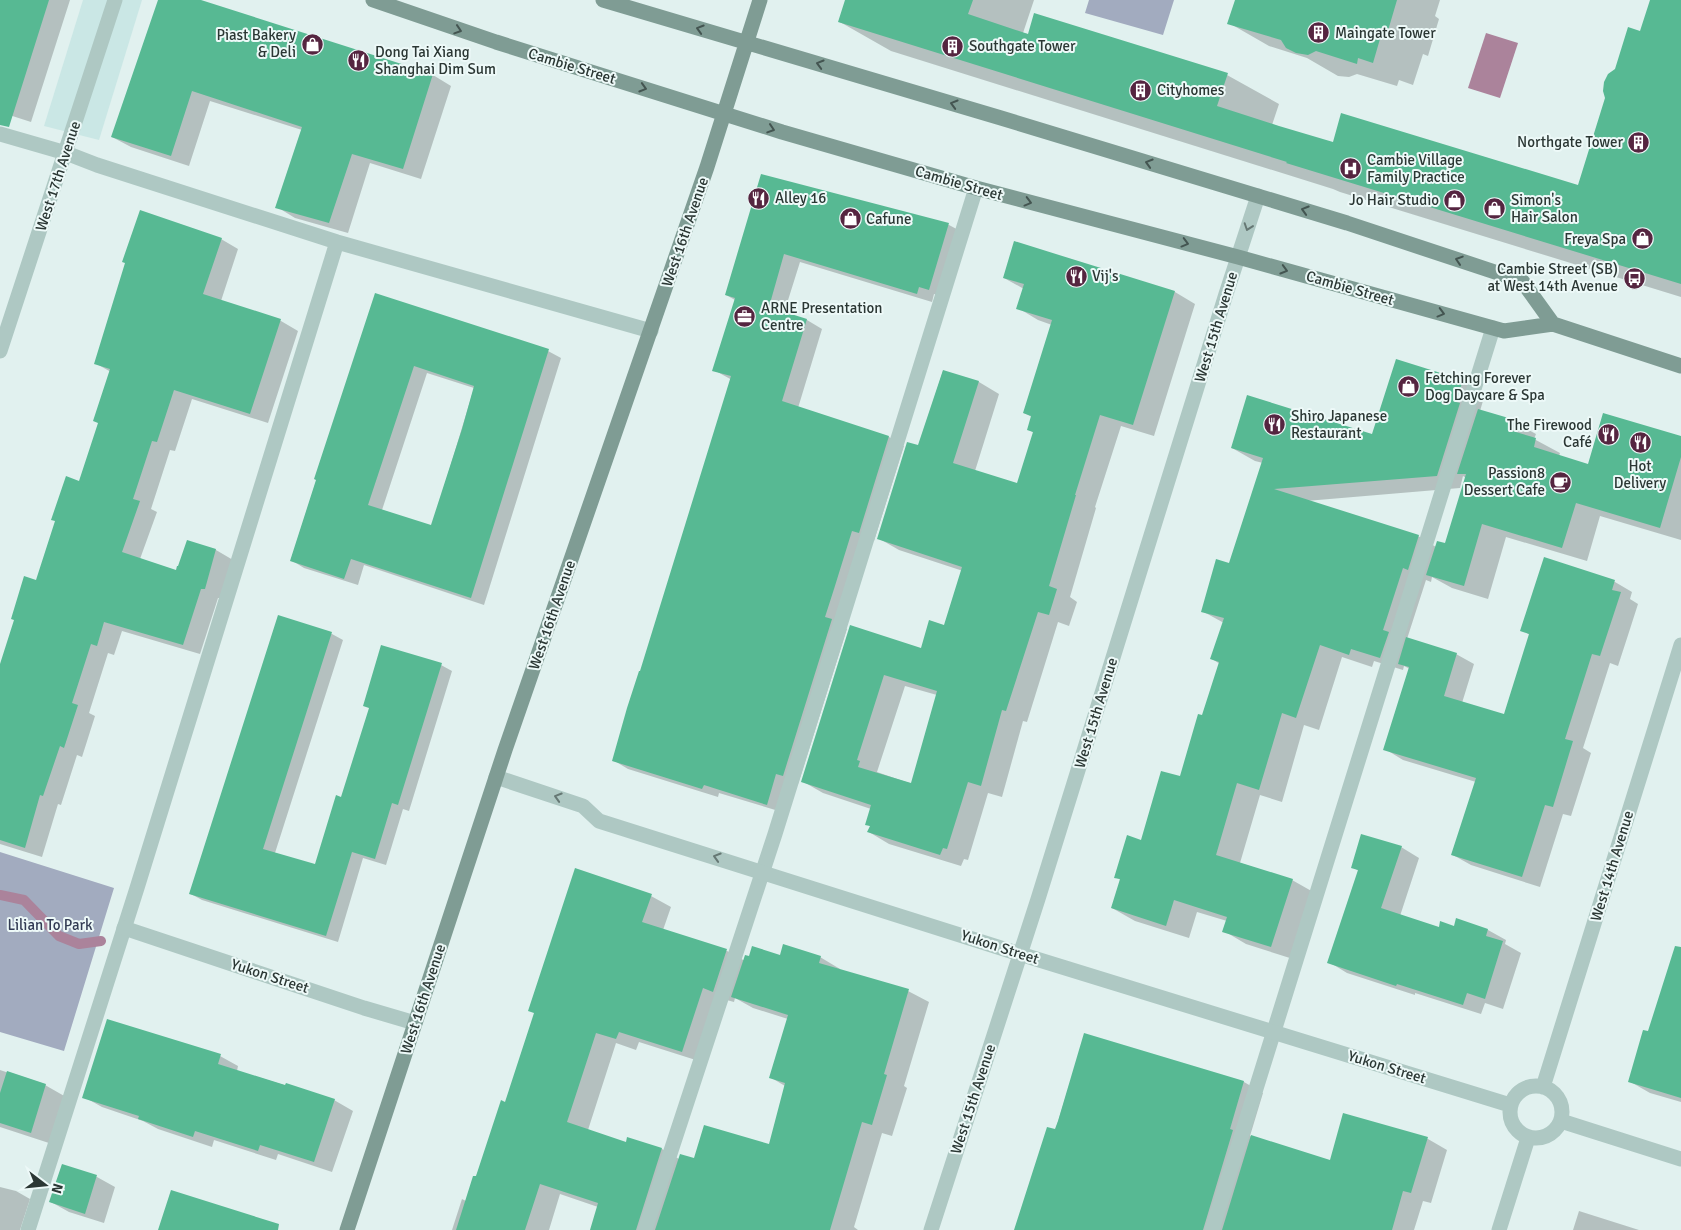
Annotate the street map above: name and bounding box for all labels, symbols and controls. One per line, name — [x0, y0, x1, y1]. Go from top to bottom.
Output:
building icon: Maingate Tower — [1307, 21, 1331, 45]
one-way arrow — [453, 24, 462, 34]
one-way arrow — [696, 24, 705, 34]
place label: Maingate Tower — [1335, 24, 1436, 42]
place label: Piast Bakery & Deli — [216, 26, 296, 61]
shop icon: Piast Bakery & Deli — [300, 32, 324, 56]
building icon: Southgate Tower — [941, 34, 965, 58]
place label: Southgate Tower — [969, 37, 1076, 55]
place label: Dong Tai Xiang Shanghai Dim Sum — [375, 43, 496, 78]
street label: Cambie Street — [526, 44, 618, 88]
restaurant icon: Dong Tai Xiang Shanghai Dim Sum — [347, 49, 371, 73]
one-way arrow — [816, 60, 825, 70]
building icon: Cityhomes — [1129, 78, 1153, 102]
place label: Cityhomes — [1157, 81, 1225, 99]
one-way arrow — [638, 82, 646, 92]
one-way arrow — [951, 100, 959, 110]
street label: West 17th Avenue — [32, 119, 84, 233]
one-way arrow — [766, 123, 774, 133]
building icon: Northgate Tower — [1627, 130, 1651, 154]
place label: Northgate Tower — [1517, 133, 1623, 151]
place label: Cambie Village Family Practice — [1367, 151, 1465, 186]
hospital icon: Cambie Village Family Practice — [1339, 157, 1363, 181]
one-way arrow — [1146, 159, 1154, 169]
street label: Cambie Street — [913, 162, 1005, 204]
street label: West 16th Avenue — [658, 175, 712, 289]
restaurant icon: Alley 16 — [747, 186, 771, 210]
shop icon: Jo Hair Studio — [1443, 188, 1467, 212]
place label: Alley 16 — [775, 189, 826, 207]
place label: Jo Hair Studio — [1349, 191, 1439, 209]
place label: Simon's Hair Salon — [1511, 191, 1578, 226]
one-way arrow — [1024, 196, 1033, 207]
shop icon: Simon's Hair Salon — [1483, 197, 1507, 221]
one-way arrow — [1301, 206, 1309, 216]
shop icon: Cafune — [838, 207, 862, 231]
place label: Cafune — [866, 210, 911, 228]
one-way arrow — [1244, 222, 1254, 230]
shop icon: Freya Spa — [1630, 227, 1654, 251]
place label: Freya Spa — [1564, 230, 1626, 248]
one-way arrow — [1181, 237, 1190, 248]
one-way arrow — [1456, 256, 1464, 266]
place label: Cambie Street (SB) at West 14th Avenue — [1487, 260, 1618, 295]
restaurant icon: Vij's — [1064, 264, 1088, 288]
one-way arrow — [1280, 264, 1289, 275]
bus stop icon: Cambie Street (SB) at West 14th Avenue — [1622, 266, 1646, 290]
place label: Vij's — [1092, 267, 1119, 285]
street label: Cambie Street — [1304, 267, 1396, 309]
street label: West 15th Avenue — [1191, 270, 1241, 384]
place label: ARNE Presentation Centre — [761, 299, 883, 334]
office icon: ARNE Presentation Centre — [733, 305, 757, 329]
one-way arrow — [1437, 308, 1445, 318]
place label: Fetching Forever Dog Daycare & Spa — [1425, 369, 1545, 404]
shop icon: Fetching Forever Dog Daycare & Spa — [1397, 375, 1421, 399]
place label: Shiro Japanese Restaurant — [1291, 407, 1387, 442]
restaurant icon: Shiro Japanese Restaurant — [1263, 413, 1287, 437]
place label: The Firewood Café — [1507, 416, 1592, 451]
restaurant icon: The Firewood Café — [1596, 422, 1620, 446]
restaurant icon: Hot Delivery — [1628, 431, 1652, 455]
place label: Hot Delivery — [1614, 457, 1666, 492]
place label: Passion8 Dessert Cafe — [1464, 464, 1545, 499]
cafe icon: Passion8 Dessert Cafe — [1549, 470, 1573, 494]
street label: West 16th Avenue — [525, 558, 579, 672]
street label: West 15th Avenue — [1071, 656, 1121, 770]
one-way arrow — [554, 793, 562, 803]
street label: West 14th Avenue — [1587, 809, 1637, 923]
one-way arrow — [713, 853, 721, 863]
park label: Lilian To Park — [7, 916, 93, 934]
street label: Yukon Street — [959, 926, 1041, 968]
street label: West 16th Avenue — [397, 942, 449, 1056]
street label: Yukon Street — [229, 955, 311, 997]
street label: West 15th Avenue — [947, 1042, 999, 1156]
street label: Yukon Street — [1346, 1047, 1428, 1087]
north arrow — [20, 1160, 70, 1210]
text: N — [48, 1181, 67, 1195]

